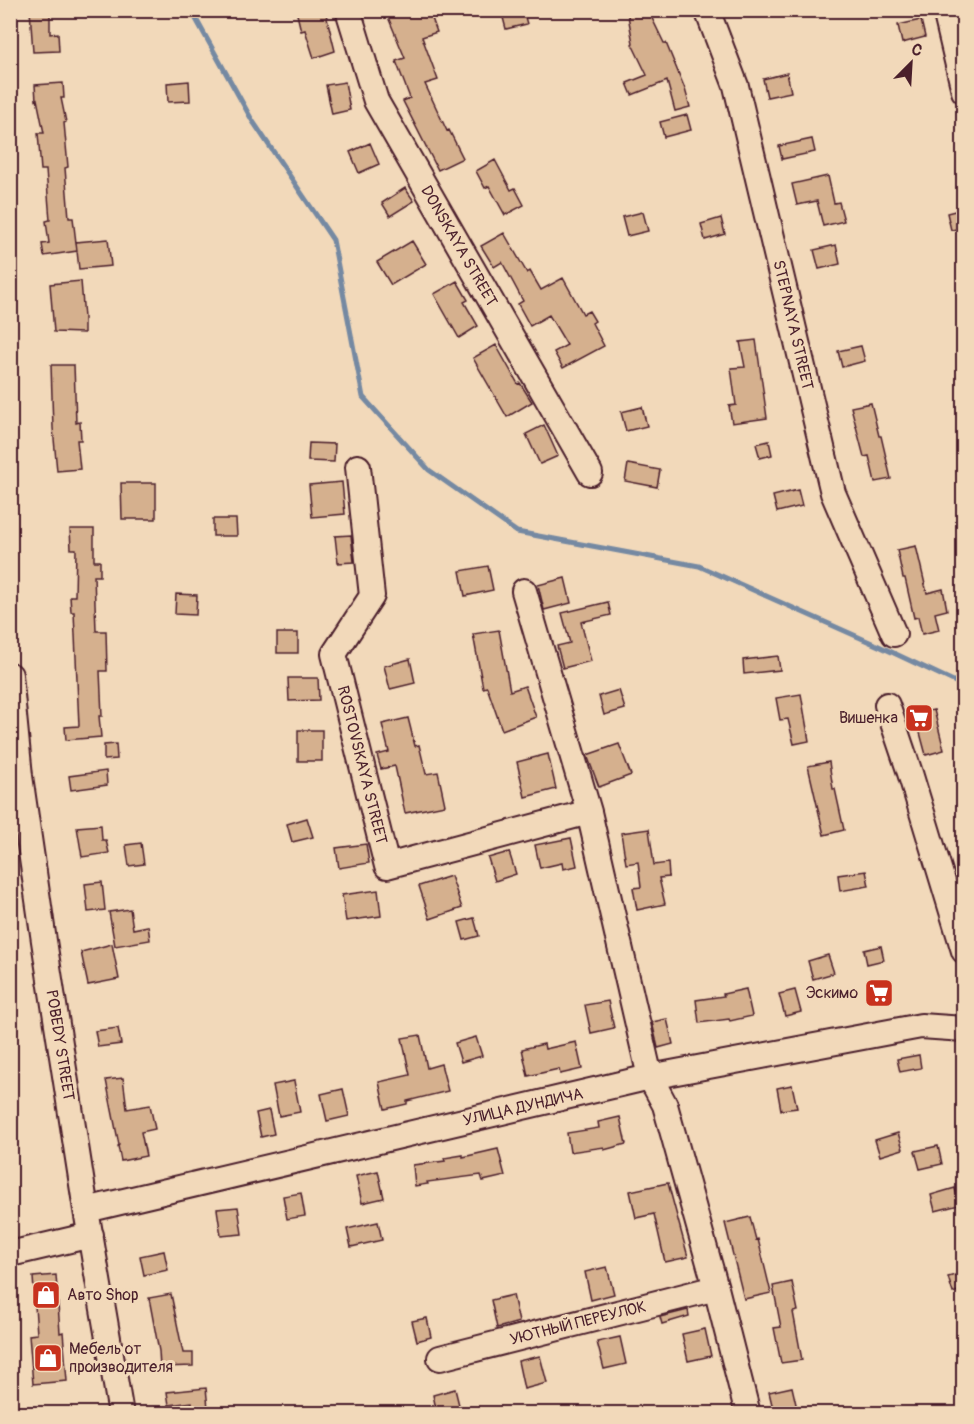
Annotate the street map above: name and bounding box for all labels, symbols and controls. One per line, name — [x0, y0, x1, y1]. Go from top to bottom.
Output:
north arrow — [881, 33, 941, 93]
text: С — [908, 39, 925, 61]
street label: DONSKAYA STREET — [416, 182, 502, 310]
street label: STEPNAYA STREET — [768, 258, 818, 392]
street label: ROSTOVSKAYA STREET — [333, 684, 391, 847]
supermarket icon: Вишенка — [903, 702, 935, 734]
place label: Вишенка — [839, 708, 898, 728]
supermarket icon: Эскимо — [863, 977, 895, 1009]
place label: Эскимо — [806, 983, 858, 1003]
street label: POBEDY STREET — [41, 988, 79, 1102]
street label: УЛИЦА ДУНДИЧА — [461, 1083, 585, 1131]
shop icon: Авто Shop — [30, 1279, 62, 1311]
place label: Авто Shop — [67, 1285, 138, 1305]
street label: УЮТНЫЙ ПЕРЕУЛОК — [508, 1296, 648, 1350]
place label: Мебель от производителя — [69, 1339, 173, 1377]
shop icon: Мебель от производителя — [32, 1342, 64, 1374]

